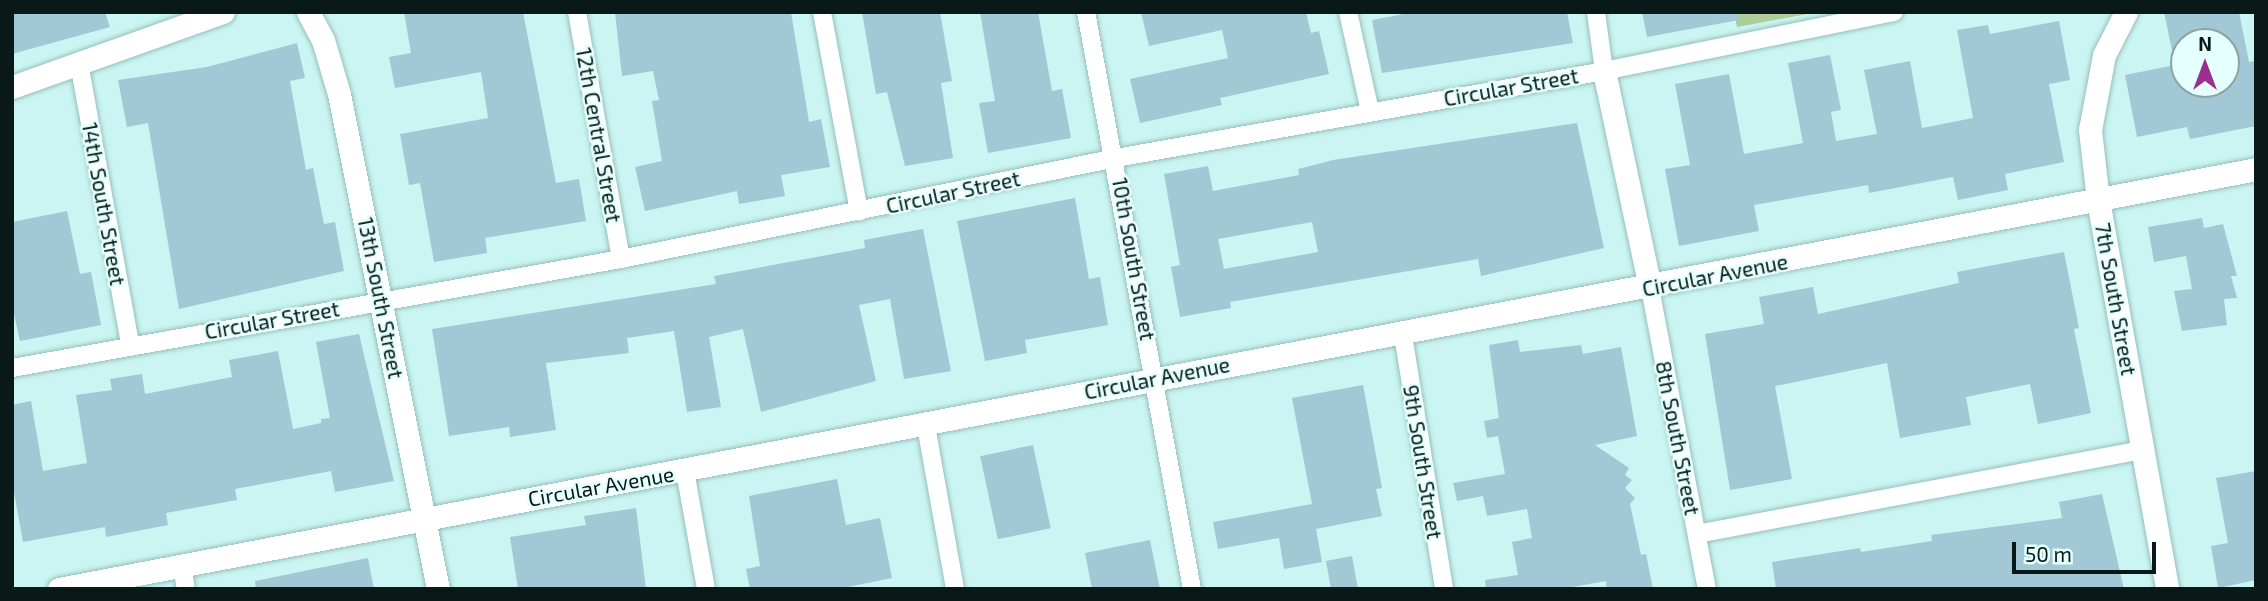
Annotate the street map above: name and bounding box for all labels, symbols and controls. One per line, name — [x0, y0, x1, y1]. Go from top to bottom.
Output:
north arrow — [2170, 28, 2240, 98]
text: N — [2198, 32, 2212, 55]
street label: 12th Central Street — [571, 45, 627, 225]
street label: Circular Street — [1441, 63, 1581, 111]
street label: 14th South Street — [77, 121, 131, 287]
street label: Circular Street — [883, 165, 1023, 219]
street label: 10th South Street — [1107, 176, 1161, 342]
street label: 13th South Street — [353, 215, 409, 381]
street label: 7th South Street — [2090, 221, 2142, 377]
street label: Circular Avenue — [1640, 248, 1790, 302]
street label: Circular Street — [202, 296, 342, 344]
street label: Circular Avenue — [1082, 351, 1232, 405]
street label: 8th South Street — [1651, 359, 1705, 517]
street label: 9th South Street — [1398, 383, 1448, 541]
street label: Circular Avenue — [526, 461, 676, 511]
scale bar — [2016, 528, 2160, 572]
text: 50 m — [2025, 541, 2072, 566]

